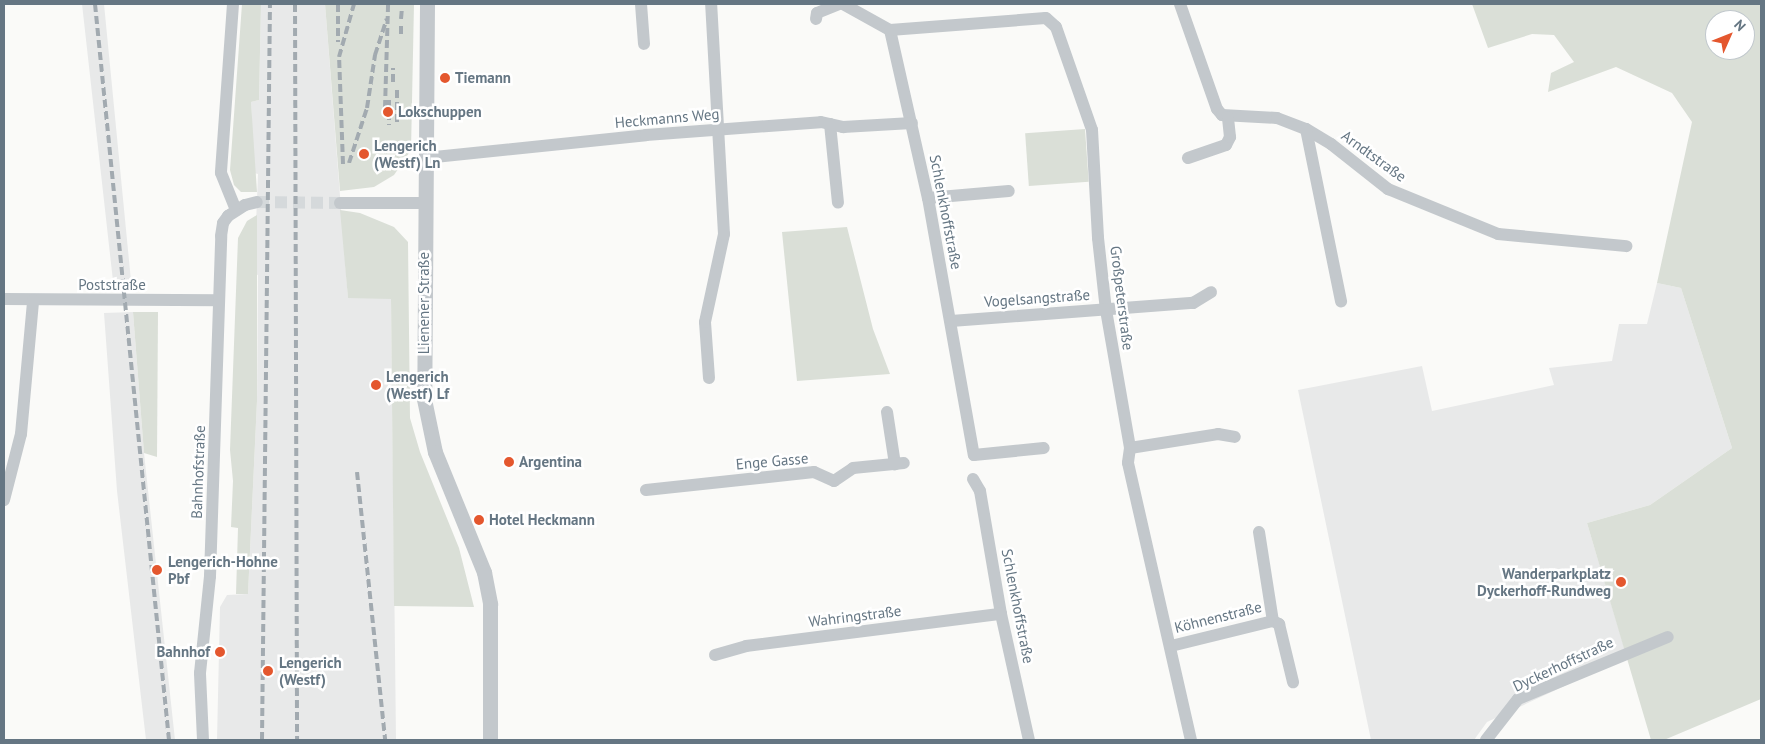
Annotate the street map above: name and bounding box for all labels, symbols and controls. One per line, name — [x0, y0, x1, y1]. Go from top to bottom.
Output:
north arrow — [1705, 10, 1755, 60]
text: N — [1730, 16, 1750, 35]
place label: Tiemann — [455, 69, 511, 87]
marker: Tiemann — [439, 72, 451, 84]
place label: Lokschuppen — [398, 103, 482, 121]
street label: Heckmanns Weg — [614, 104, 720, 132]
marker: Lokschuppen — [382, 106, 394, 118]
street label: Arndtstraße — [1338, 126, 1410, 186]
place label: Lengerich (Westf) Ln — [374, 136, 441, 171]
marker: Lengerich (Westf) Ln — [358, 148, 370, 160]
street label: Schlenkhoffstraße — [926, 153, 966, 271]
street label: Großpeterstraße — [1107, 245, 1137, 351]
street label: Lienener Straße — [415, 252, 433, 354]
street label: Poststraße — [78, 276, 146, 294]
street label: Vogelsangstraße — [983, 285, 1091, 311]
place label: Lengerich (Westf) Lf — [386, 367, 449, 402]
marker: Lengerich (Westf) Lf — [370, 379, 382, 391]
street label: Bahnhofstraße — [187, 425, 209, 519]
street label: Enge Gasse — [735, 449, 809, 473]
place label: Argentina — [519, 453, 582, 471]
marker: Argentina — [503, 456, 515, 468]
place label: Hotel Heckmann — [489, 511, 595, 529]
marker: Hotel Heckmann — [473, 514, 485, 526]
street label: Schlenkhoffstraße — [998, 547, 1038, 665]
place label: Lengerich-Hohne Pbf — [168, 552, 278, 587]
marker: Lengerich-Hohne Pbf — [150, 563, 164, 577]
place label: Wanderparkplatz Dyckerhoff-Rundweg — [1477, 564, 1611, 599]
marker: Wanderparkplatz Dyckerhoff-Rundweg — [1615, 576, 1627, 588]
street label: Köhnenstraße — [1173, 597, 1263, 637]
street label: Wahringstraße — [808, 601, 902, 631]
street label: Dyckerhoffstraße — [1510, 633, 1616, 695]
place label: Bahnhof — [156, 643, 210, 661]
marker: Bahnhof — [214, 646, 226, 658]
place label: Lengerich (Westf) — [279, 653, 342, 688]
marker: Lengerich (Westf) — [261, 664, 275, 678]

